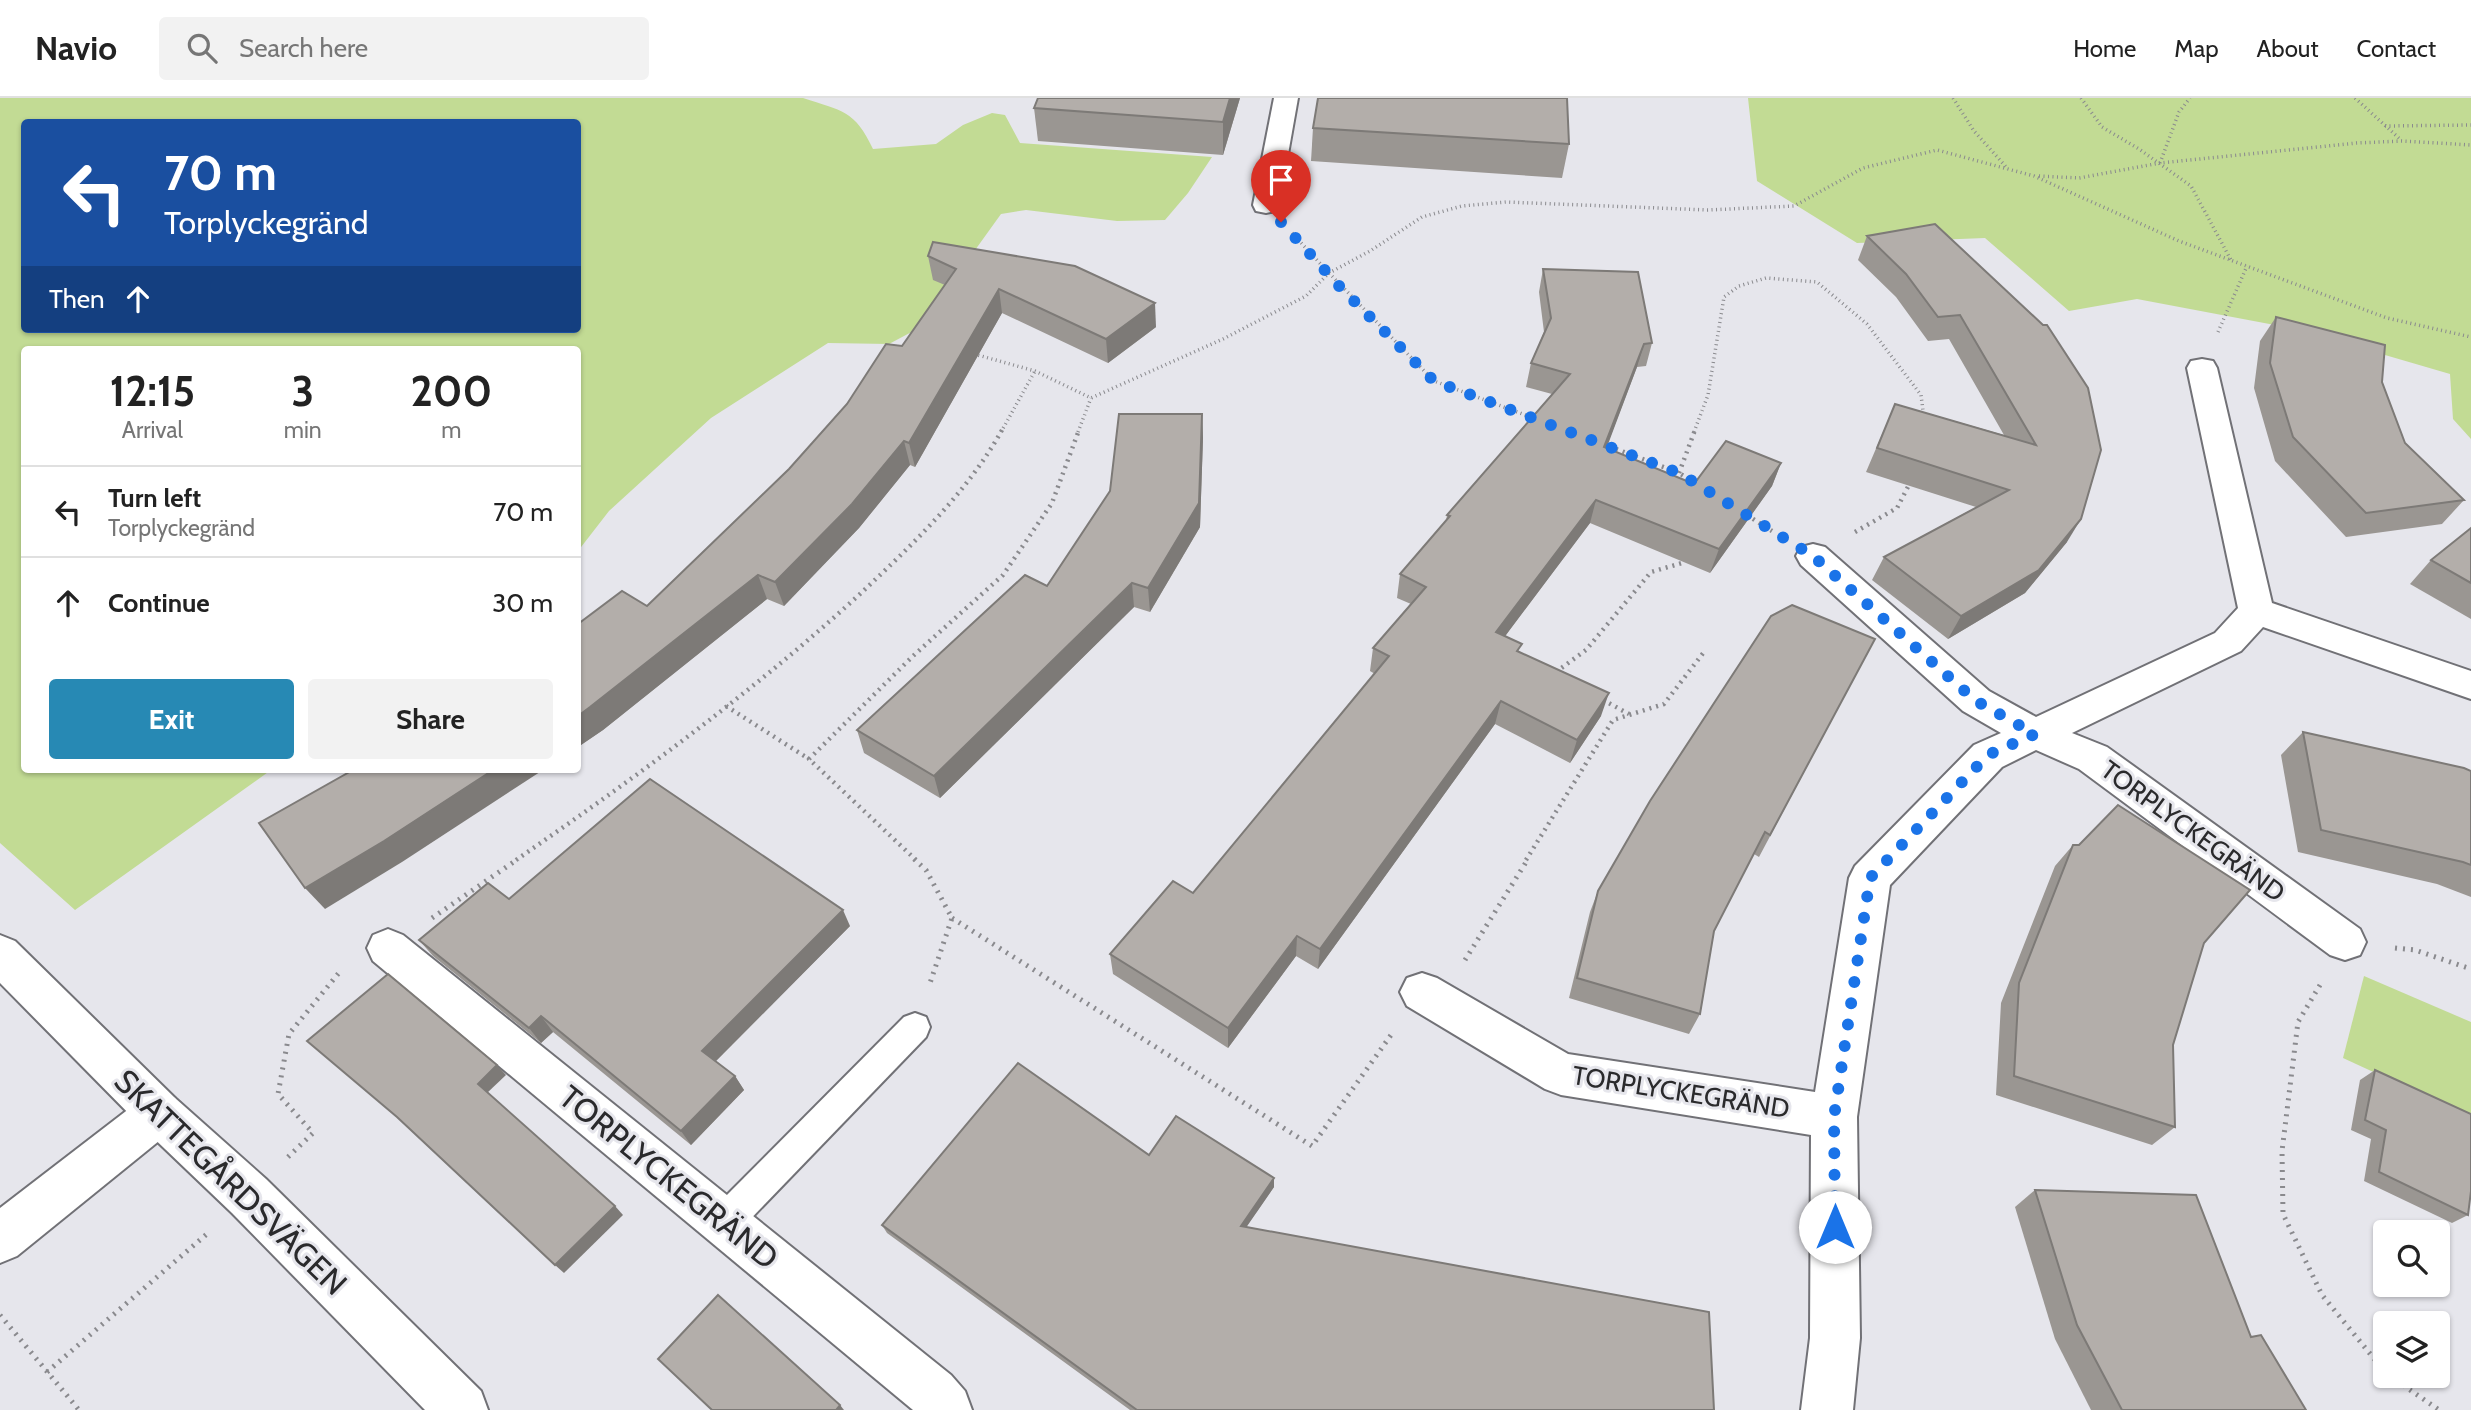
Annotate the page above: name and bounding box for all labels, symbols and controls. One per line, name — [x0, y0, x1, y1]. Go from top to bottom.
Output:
search box — [159, 17, 649, 80]
text: Navio — [35, 28, 117, 68]
icon: search — [183, 29, 221, 67]
text: Search here — [239, 32, 368, 64]
text: Home — [2073, 34, 2136, 63]
text: Map — [2174, 34, 2219, 63]
text: About — [2257, 34, 2319, 63]
text: Contact — [2357, 34, 2436, 63]
text: 70 m — [164, 143, 277, 202]
icon: left — [49, 147, 140, 238]
pin — [1251, 150, 1311, 222]
icon: arrive — [1262, 161, 1300, 199]
text: Torplyckegränd — [164, 203, 369, 242]
icon: ahead — [119, 280, 157, 318]
text: Then — [49, 283, 105, 315]
text: 12:15 — [110, 365, 195, 417]
text: 3 — [291, 365, 314, 417]
text: 200 — [411, 365, 492, 417]
text: Arrival — [122, 416, 183, 444]
text: min — [284, 416, 322, 444]
text: m — [441, 416, 461, 444]
text: Turn left — [108, 482, 201, 514]
icon: left — [49, 493, 87, 531]
text: 70 m — [493, 496, 553, 528]
text: Torplyckegränd — [108, 514, 255, 542]
icon: ahead — [49, 584, 87, 622]
text: Continue — [108, 587, 210, 619]
text: 30 m — [492, 587, 553, 619]
button: Exit — [49, 679, 294, 759]
button: Share — [308, 679, 553, 759]
street label: TORPLYCKEGRÄND — [2095, 754, 2291, 908]
street label: TORPLYCKEGRÄND — [1570, 1059, 1792, 1125]
street label: SKATTEGÅRDSVÄGEN — [107, 1061, 355, 1303]
street label: TORPLYCKEGRÄND — [552, 1077, 786, 1277]
position arrow — [1798, 1190, 1872, 1264]
map controls — [2373, 1220, 2450, 1388]
button: search — [2373, 1220, 2450, 1297]
button: layers — [2373, 1311, 2450, 1388]

